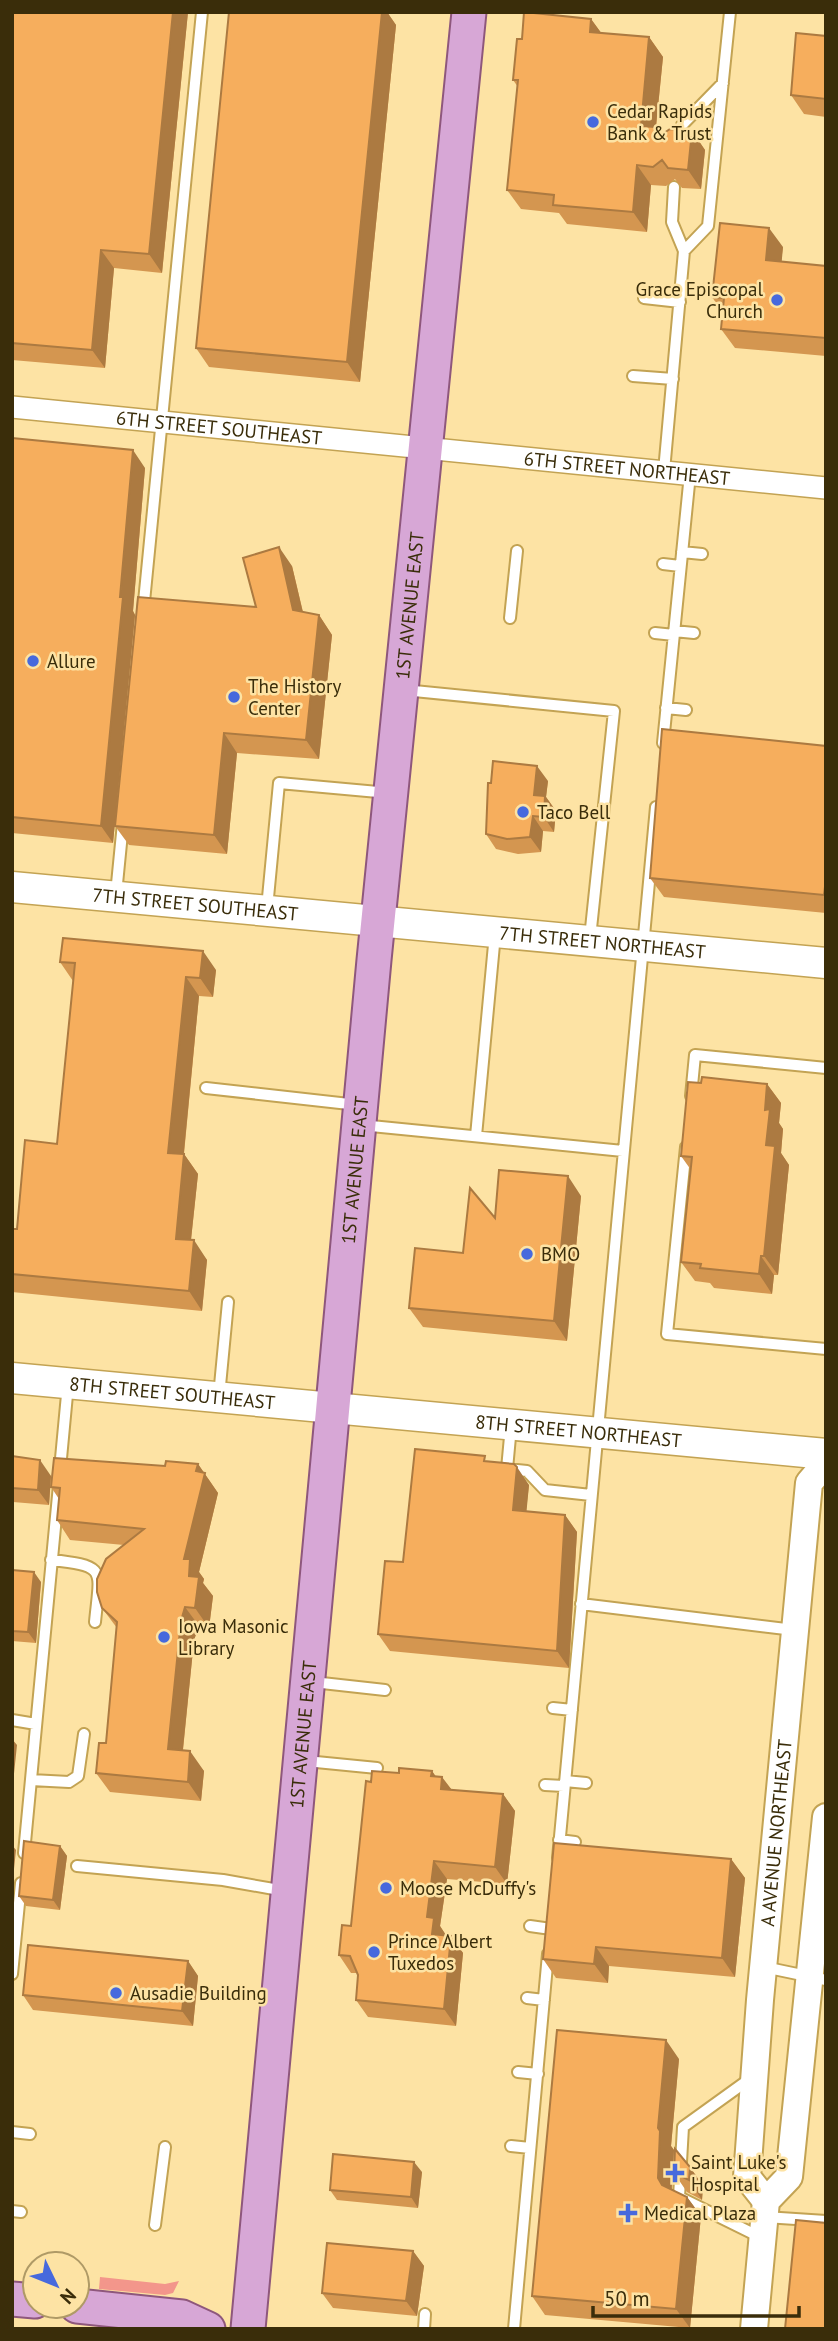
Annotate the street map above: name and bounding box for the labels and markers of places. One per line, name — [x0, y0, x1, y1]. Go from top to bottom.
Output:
place label: Cedar Rapids Bank & Trust — [607, 99, 712, 145]
marker: Cedar Rapids Bank & Trust — [585, 114, 601, 130]
place label: Grace Episcopal Church — [636, 277, 763, 323]
marker: Grace Episcopal Church — [769, 292, 785, 308]
place label: Allure — [47, 649, 96, 673]
marker: Allure — [25, 653, 41, 669]
place label: The History Center — [248, 674, 341, 720]
marker: The History Center — [226, 689, 242, 705]
place label: Taco Bell — [537, 800, 611, 824]
marker: Taco Bell — [515, 804, 531, 820]
place label: BMO — [541, 1242, 580, 1266]
marker: BMO — [519, 1246, 535, 1262]
place label: Iowa Masonic Library — [178, 1614, 289, 1660]
marker: Iowa Masonic Library — [156, 1629, 172, 1645]
place label: Moose McDuffy's — [400, 1876, 536, 1900]
marker: Moose McDuffy's — [378, 1880, 394, 1896]
place label: Prince Albert Tuxedos — [388, 1929, 493, 1975]
marker: Prince Albert Tuxedos — [366, 1944, 382, 1960]
place label: Ausadie Building — [130, 1981, 267, 2005]
marker: Ausadie Building — [108, 1985, 124, 2001]
place label: Saint Luke's Hospital — [691, 2150, 786, 2196]
marker: Saint Luke's Hospital — [665, 2163, 685, 2183]
place label: Medical Plaza — [644, 2201, 756, 2225]
marker: Medical Plaza — [618, 2203, 638, 2223]

